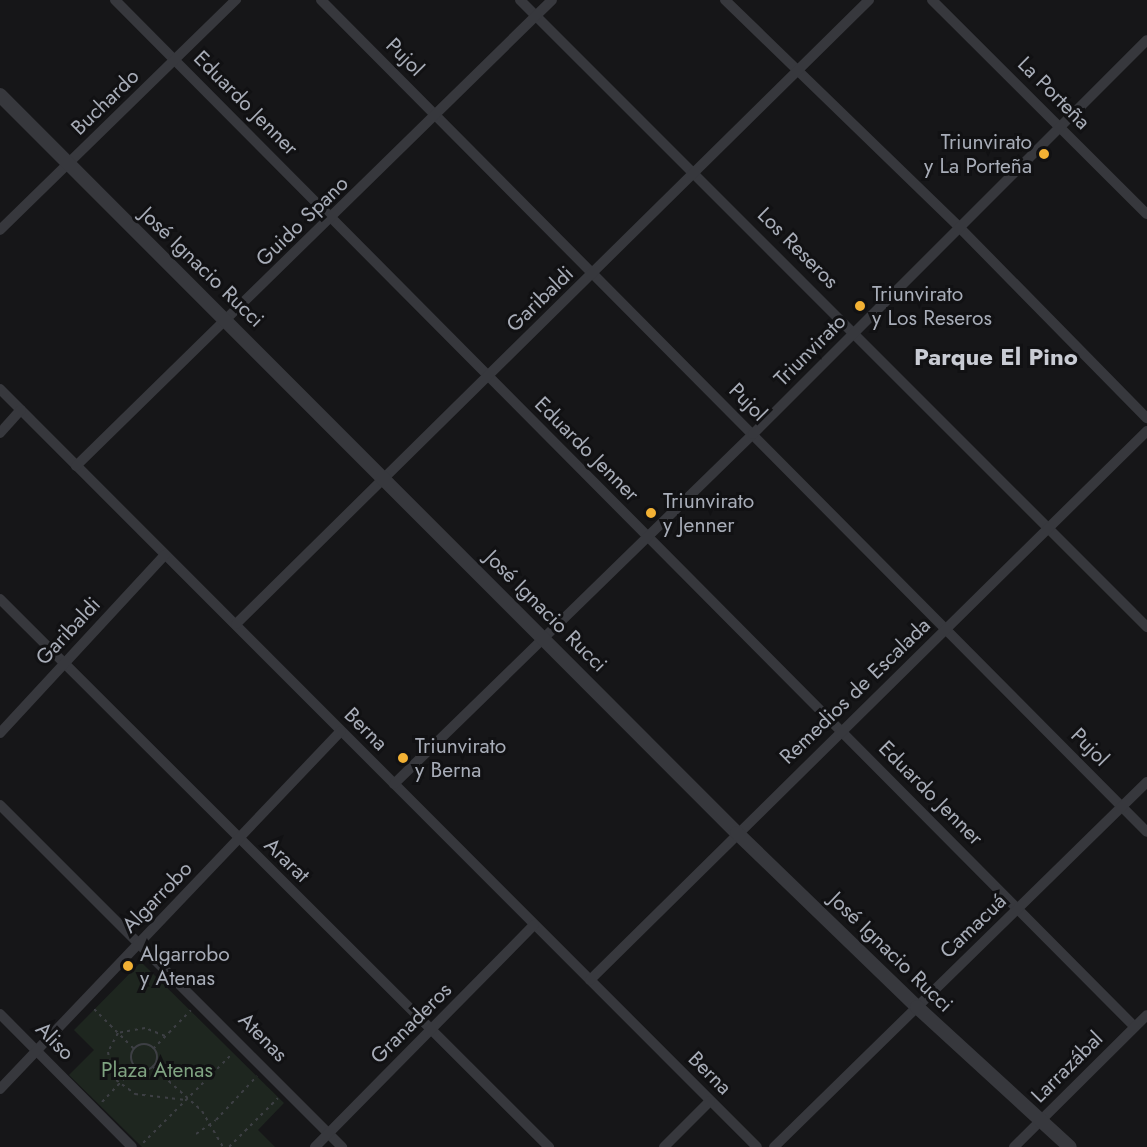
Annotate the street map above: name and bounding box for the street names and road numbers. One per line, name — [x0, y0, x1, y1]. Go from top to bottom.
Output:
street label: Pujol — [381, 33, 429, 81]
street label: Eduardo Jenner — [188, 45, 304, 161]
street label: La Porteña — [1012, 51, 1096, 135]
street label: Buchardo — [66, 64, 144, 140]
street label: Guido Spano — [251, 171, 353, 271]
street label: José Ignacio Rucci — [135, 202, 269, 332]
street label: Los Reseros — [752, 202, 844, 294]
street label: Garibaldi — [501, 261, 579, 337]
street label: Triunvirato — [769, 309, 851, 391]
street label: Pujol — [724, 378, 772, 426]
street label: Eduardo Jenner — [529, 391, 645, 507]
street label: José Ignacio Rucci — [480, 545, 612, 677]
street label: Garibaldi — [30, 592, 106, 670]
street label: Remedios de Escalada — [774, 613, 936, 769]
street label: Berna — [339, 702, 393, 756]
street label: Pujol — [1066, 723, 1114, 771]
street label: Eduardo Jenner — [873, 735, 989, 851]
street label: Ararat — [259, 832, 315, 888]
street label: Algarrobo — [117, 856, 197, 938]
street label: José Ignacio Rucci — [824, 887, 958, 1017]
street label: Camacuá — [935, 888, 1011, 964]
street label: Granaderos — [365, 977, 457, 1069]
street label: Atenas — [233, 1007, 293, 1067]
street label: Aliso — [31, 1017, 79, 1065]
street label: Larrazábal — [1026, 1026, 1108, 1108]
street label: Berna — [683, 1046, 737, 1100]

